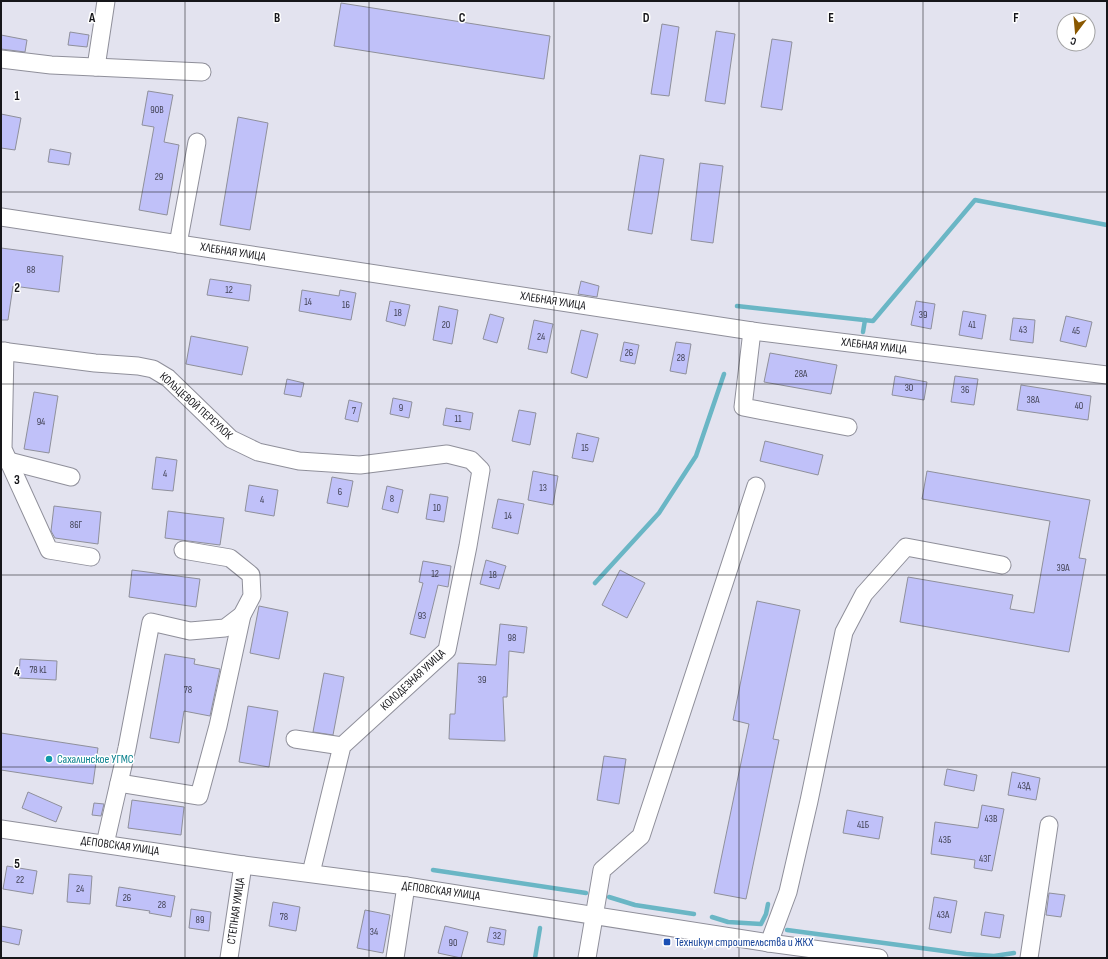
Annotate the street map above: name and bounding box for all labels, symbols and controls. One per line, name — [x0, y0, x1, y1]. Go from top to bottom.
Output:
text: A — [88, 10, 96, 26]
text: B — [274, 10, 280, 26]
text: C — [459, 10, 466, 26]
text: D — [643, 10, 650, 26]
text: E — [828, 10, 834, 26]
text: F — [1013, 10, 1019, 26]
north arrow — [1056, 12, 1096, 52]
text: С — [1069, 34, 1078, 48]
text: 1 — [14, 88, 20, 104]
house number: 90В — [150, 104, 164, 116]
house number: 29 — [155, 171, 163, 183]
street label: ХЛЕБНАЯ УЛИЦА — [198, 239, 268, 265]
house number: 88 — [27, 264, 35, 276]
text: 2 — [14, 280, 20, 296]
house number: 12 — [225, 284, 233, 296]
street label: ХЛЕБНАЯ УЛИЦА — [518, 288, 588, 314]
house number: 14 — [304, 296, 312, 308]
house number: 16 — [342, 299, 350, 311]
house number: 18 — [394, 307, 402, 319]
house number: 39 — [919, 309, 927, 321]
house number: 20 — [442, 319, 450, 331]
house number: 41 — [968, 319, 976, 331]
house number: 43 — [1019, 324, 1027, 336]
house number: 45 — [1072, 325, 1080, 337]
house number: 24 — [537, 331, 545, 343]
street label: ХЛЕБНАЯ УЛИЦА — [839, 334, 909, 358]
house number: 26 — [625, 347, 633, 359]
house number: 28 — [677, 352, 685, 364]
house number: 28А — [795, 368, 808, 380]
street label: КОЛЬЦЕВОЙ ПЕРЕУЛОК — [156, 369, 236, 443]
house number: 30 — [905, 382, 913, 394]
house number: 36 — [961, 384, 969, 396]
house number: 38А — [1027, 394, 1040, 406]
house number: 40 — [1075, 400, 1083, 412]
house number: 9 — [399, 402, 403, 414]
house number: 7 — [352, 405, 356, 417]
house number: 11 — [455, 413, 462, 425]
house number: 94 — [37, 416, 45, 428]
house number: 15 — [581, 442, 589, 454]
house number: 4 — [163, 468, 167, 480]
text: 3 — [14, 472, 20, 488]
house number: 13 — [539, 482, 547, 494]
house number: 6 — [338, 486, 342, 498]
house number: 8 — [390, 493, 394, 505]
house number: 4 — [260, 494, 264, 506]
house number: 10 — [433, 502, 441, 514]
house number: 14 — [504, 510, 512, 522]
house number: 86Г — [70, 519, 83, 531]
house number: 39А — [1057, 562, 1070, 574]
house number: 12 — [431, 568, 439, 580]
house number: 18 — [489, 569, 497, 581]
house number: 93 — [418, 610, 426, 622]
house number: 98 — [508, 632, 516, 644]
street label: КОЛОДЕЗНАЯ УЛИЦА — [377, 645, 449, 714]
text: 4 — [14, 664, 20, 680]
house number: 78 к1 — [29, 664, 47, 676]
house number: 39 — [478, 674, 486, 686]
house number: 78 — [184, 684, 192, 696]
place label: Сахалинское УГМС — [57, 752, 134, 767]
marker: Сахалинское УГМС — [44, 754, 54, 764]
house number: 43Д — [1017, 780, 1031, 792]
house number: 43В — [985, 813, 998, 825]
house number: 41Б — [857, 819, 870, 831]
street label: ДЕПОВСКАЯ УЛИЦА — [80, 833, 161, 859]
house number: 43Б — [939, 834, 952, 846]
house number: 43Г — [979, 853, 991, 865]
text: 5 — [14, 856, 20, 872]
house number: 22 — [16, 874, 24, 886]
street label: СТЕПНАЯ УЛИЦА — [224, 876, 248, 945]
street label: ДЕПОВСКАЯ УЛИЦА — [401, 878, 482, 904]
house number: 24 — [76, 883, 84, 895]
house number: 26 — [123, 892, 131, 904]
house number: 28 — [158, 899, 166, 911]
house number: 43А — [937, 909, 950, 921]
house number: 78 — [280, 911, 288, 923]
house number: 89 — [196, 914, 204, 926]
house number: 34 — [370, 926, 378, 938]
house number: 32 — [493, 930, 501, 942]
place label: Техникум строительства и ЖКХ — [675, 935, 814, 950]
house number: 90 — [449, 937, 457, 949]
marker: Техникум строительства и ЖКХ — [662, 937, 672, 947]

